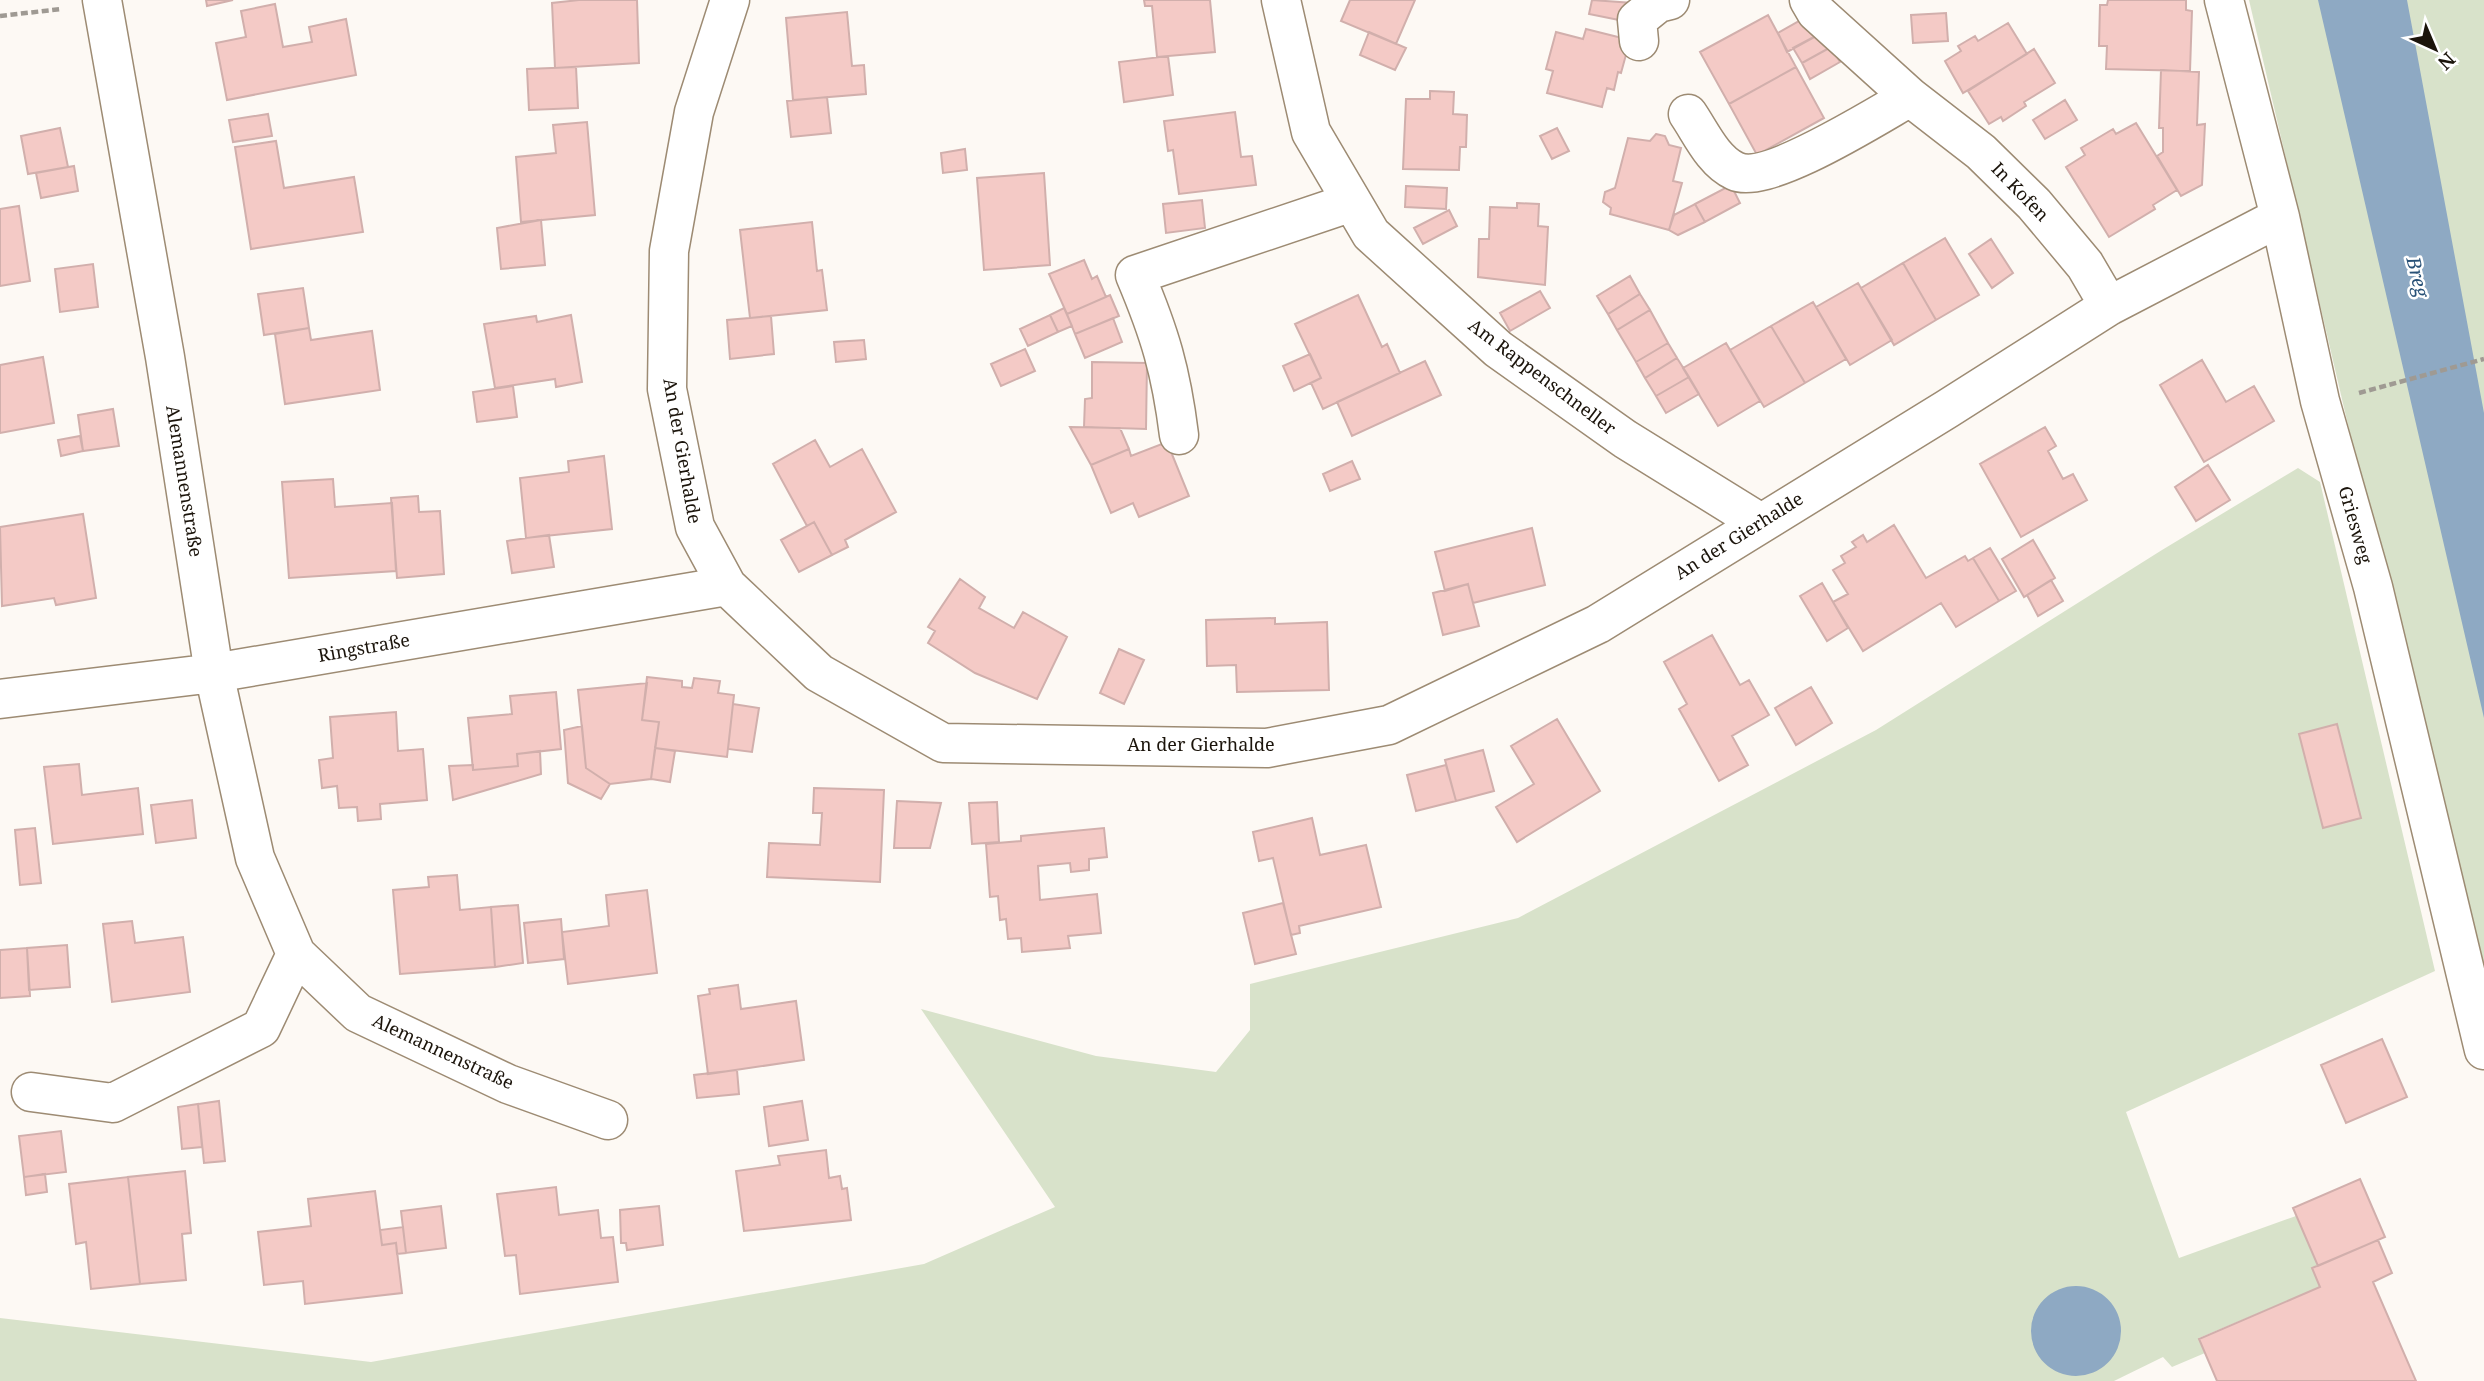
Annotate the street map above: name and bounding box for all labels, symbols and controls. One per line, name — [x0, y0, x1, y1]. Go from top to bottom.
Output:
north arrow — [2400, 14, 2470, 84]
text: N — [2432, 47, 2461, 76]
street label: In Kofen — [1987, 157, 2055, 226]
water label: Breg — [2400, 253, 2436, 301]
street label: Am Rappenschneller — [1464, 313, 1622, 440]
street label: An der Gierhalde — [658, 376, 708, 525]
street label: Alemannenstraße — [161, 403, 209, 559]
street label: Griesweg — [2333, 483, 2379, 567]
street label: An der Gierhalde — [1670, 486, 1807, 584]
street label: Ringstraße — [316, 627, 412, 667]
street label: An der Gierhalde — [1127, 732, 1275, 756]
street label: Alemannenstraße — [369, 1008, 518, 1094]

